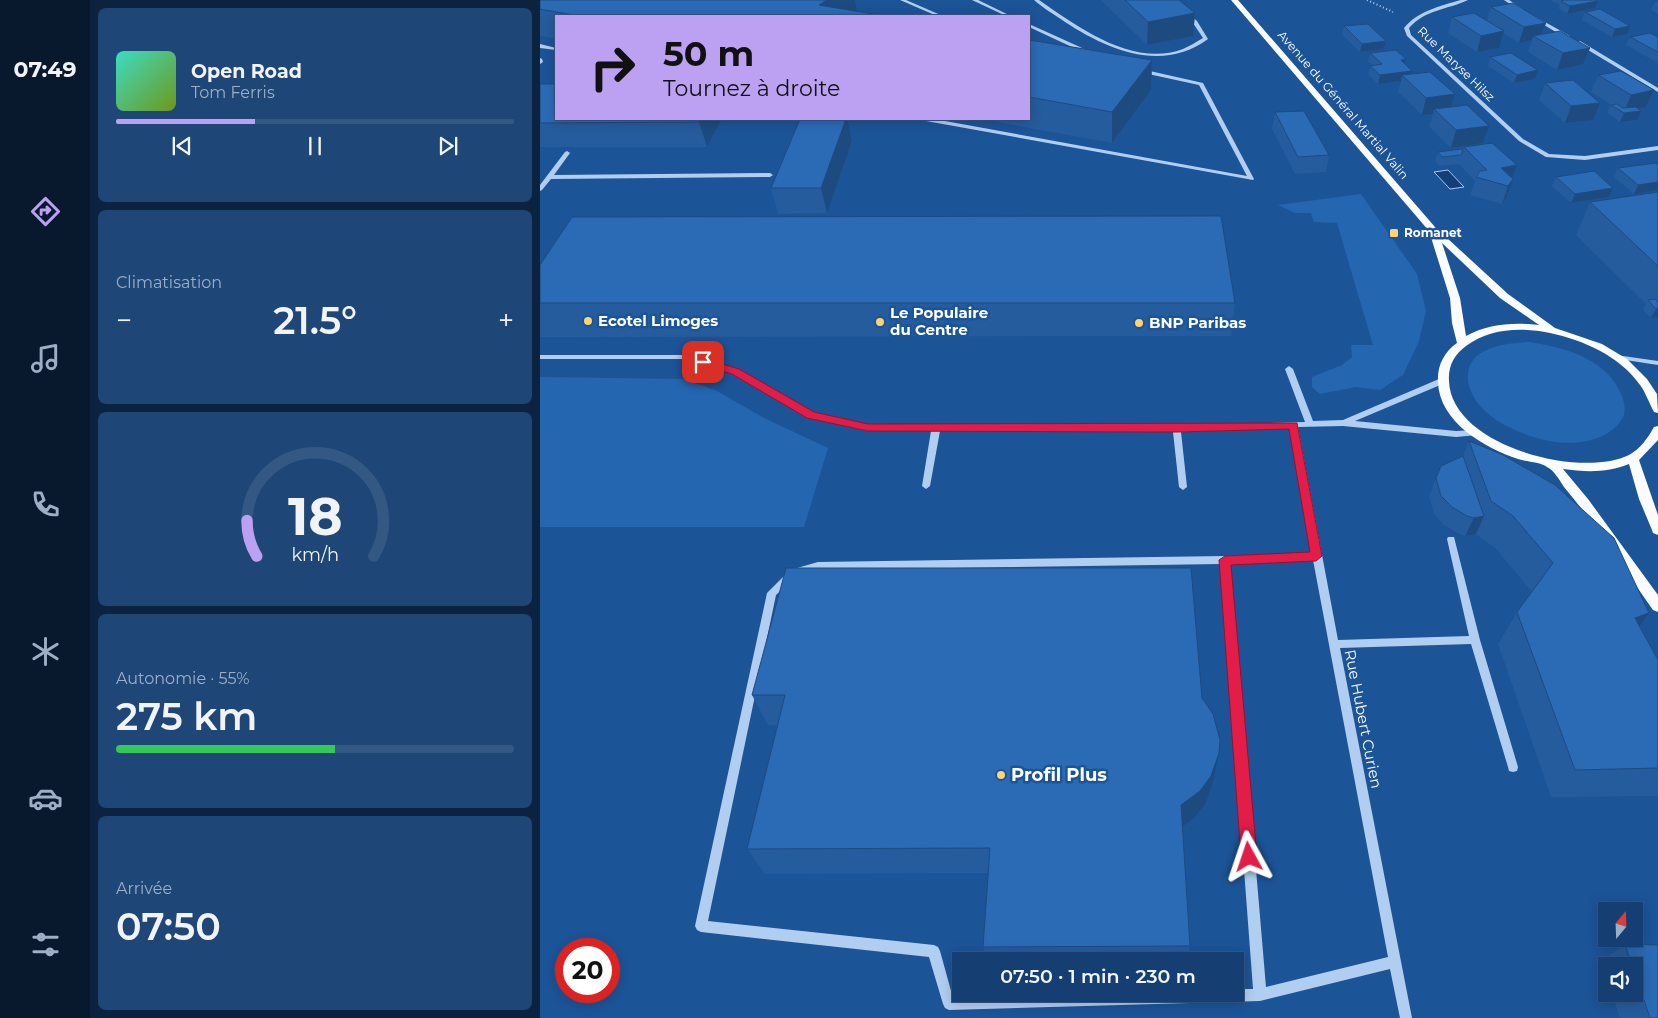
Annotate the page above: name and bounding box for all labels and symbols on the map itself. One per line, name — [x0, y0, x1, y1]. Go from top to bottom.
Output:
street label: Rue Maryse Hilsz — [1415, 23, 1498, 104]
street label: Avenue du Général Martial Valin — [1275, 27, 1412, 182]
place label: Romanet — [1404, 225, 1463, 240]
marker: Romanet — [1388, 227, 1400, 239]
place label: Le Populaire du Centre — [890, 303, 988, 339]
place label: Ecotel Limoges — [598, 311, 718, 330]
place label: BNP Paribas — [1149, 313, 1246, 332]
marker: Ecotel Limoges — [582, 315, 594, 327]
marker: Le Populaire du Centre — [874, 316, 886, 328]
marker: BNP Paribas — [1133, 317, 1145, 329]
pin — [682, 341, 724, 383]
street label: Rue Hubert Curien — [1341, 648, 1386, 790]
place label: Profil Plus — [1011, 764, 1107, 786]
marker: Profil Plus — [995, 769, 1007, 781]
position arrow — [1222, 830, 1274, 882]
north arrow — [1598, 902, 1642, 948]
speed limit sign: 20 — [555, 938, 620, 1003]

